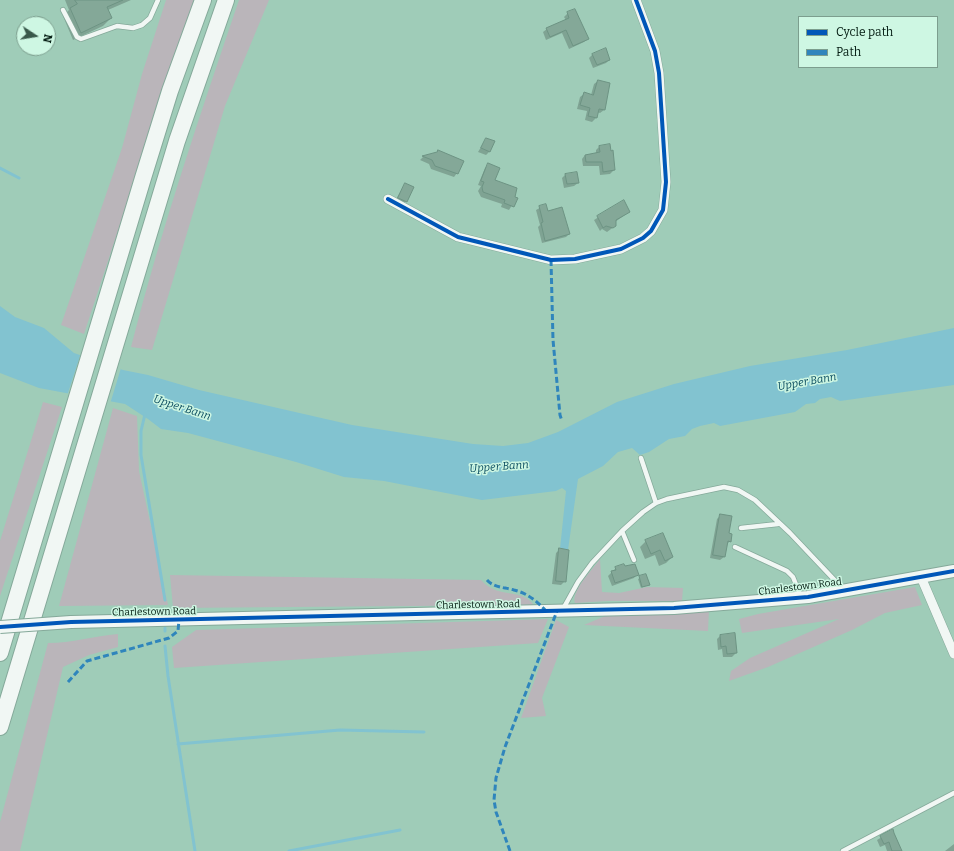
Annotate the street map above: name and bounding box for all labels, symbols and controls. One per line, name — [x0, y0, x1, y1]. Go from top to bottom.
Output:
north arrow — [16, 16, 56, 56]
legend — [798, 16, 938, 68]
text: Cycle path — [836, 25, 893, 39]
text: N — [40, 33, 54, 44]
text: Path — [836, 45, 861, 59]
water label: Upper Bann — [776, 370, 838, 394]
water label: Upper Bann — [152, 393, 212, 423]
water label: Upper Bann — [469, 458, 529, 476]
street label: Charlestown Road — [758, 576, 842, 598]
street label: Charlestown Road — [436, 598, 520, 612]
street label: Charlestown Road — [112, 605, 196, 619]

